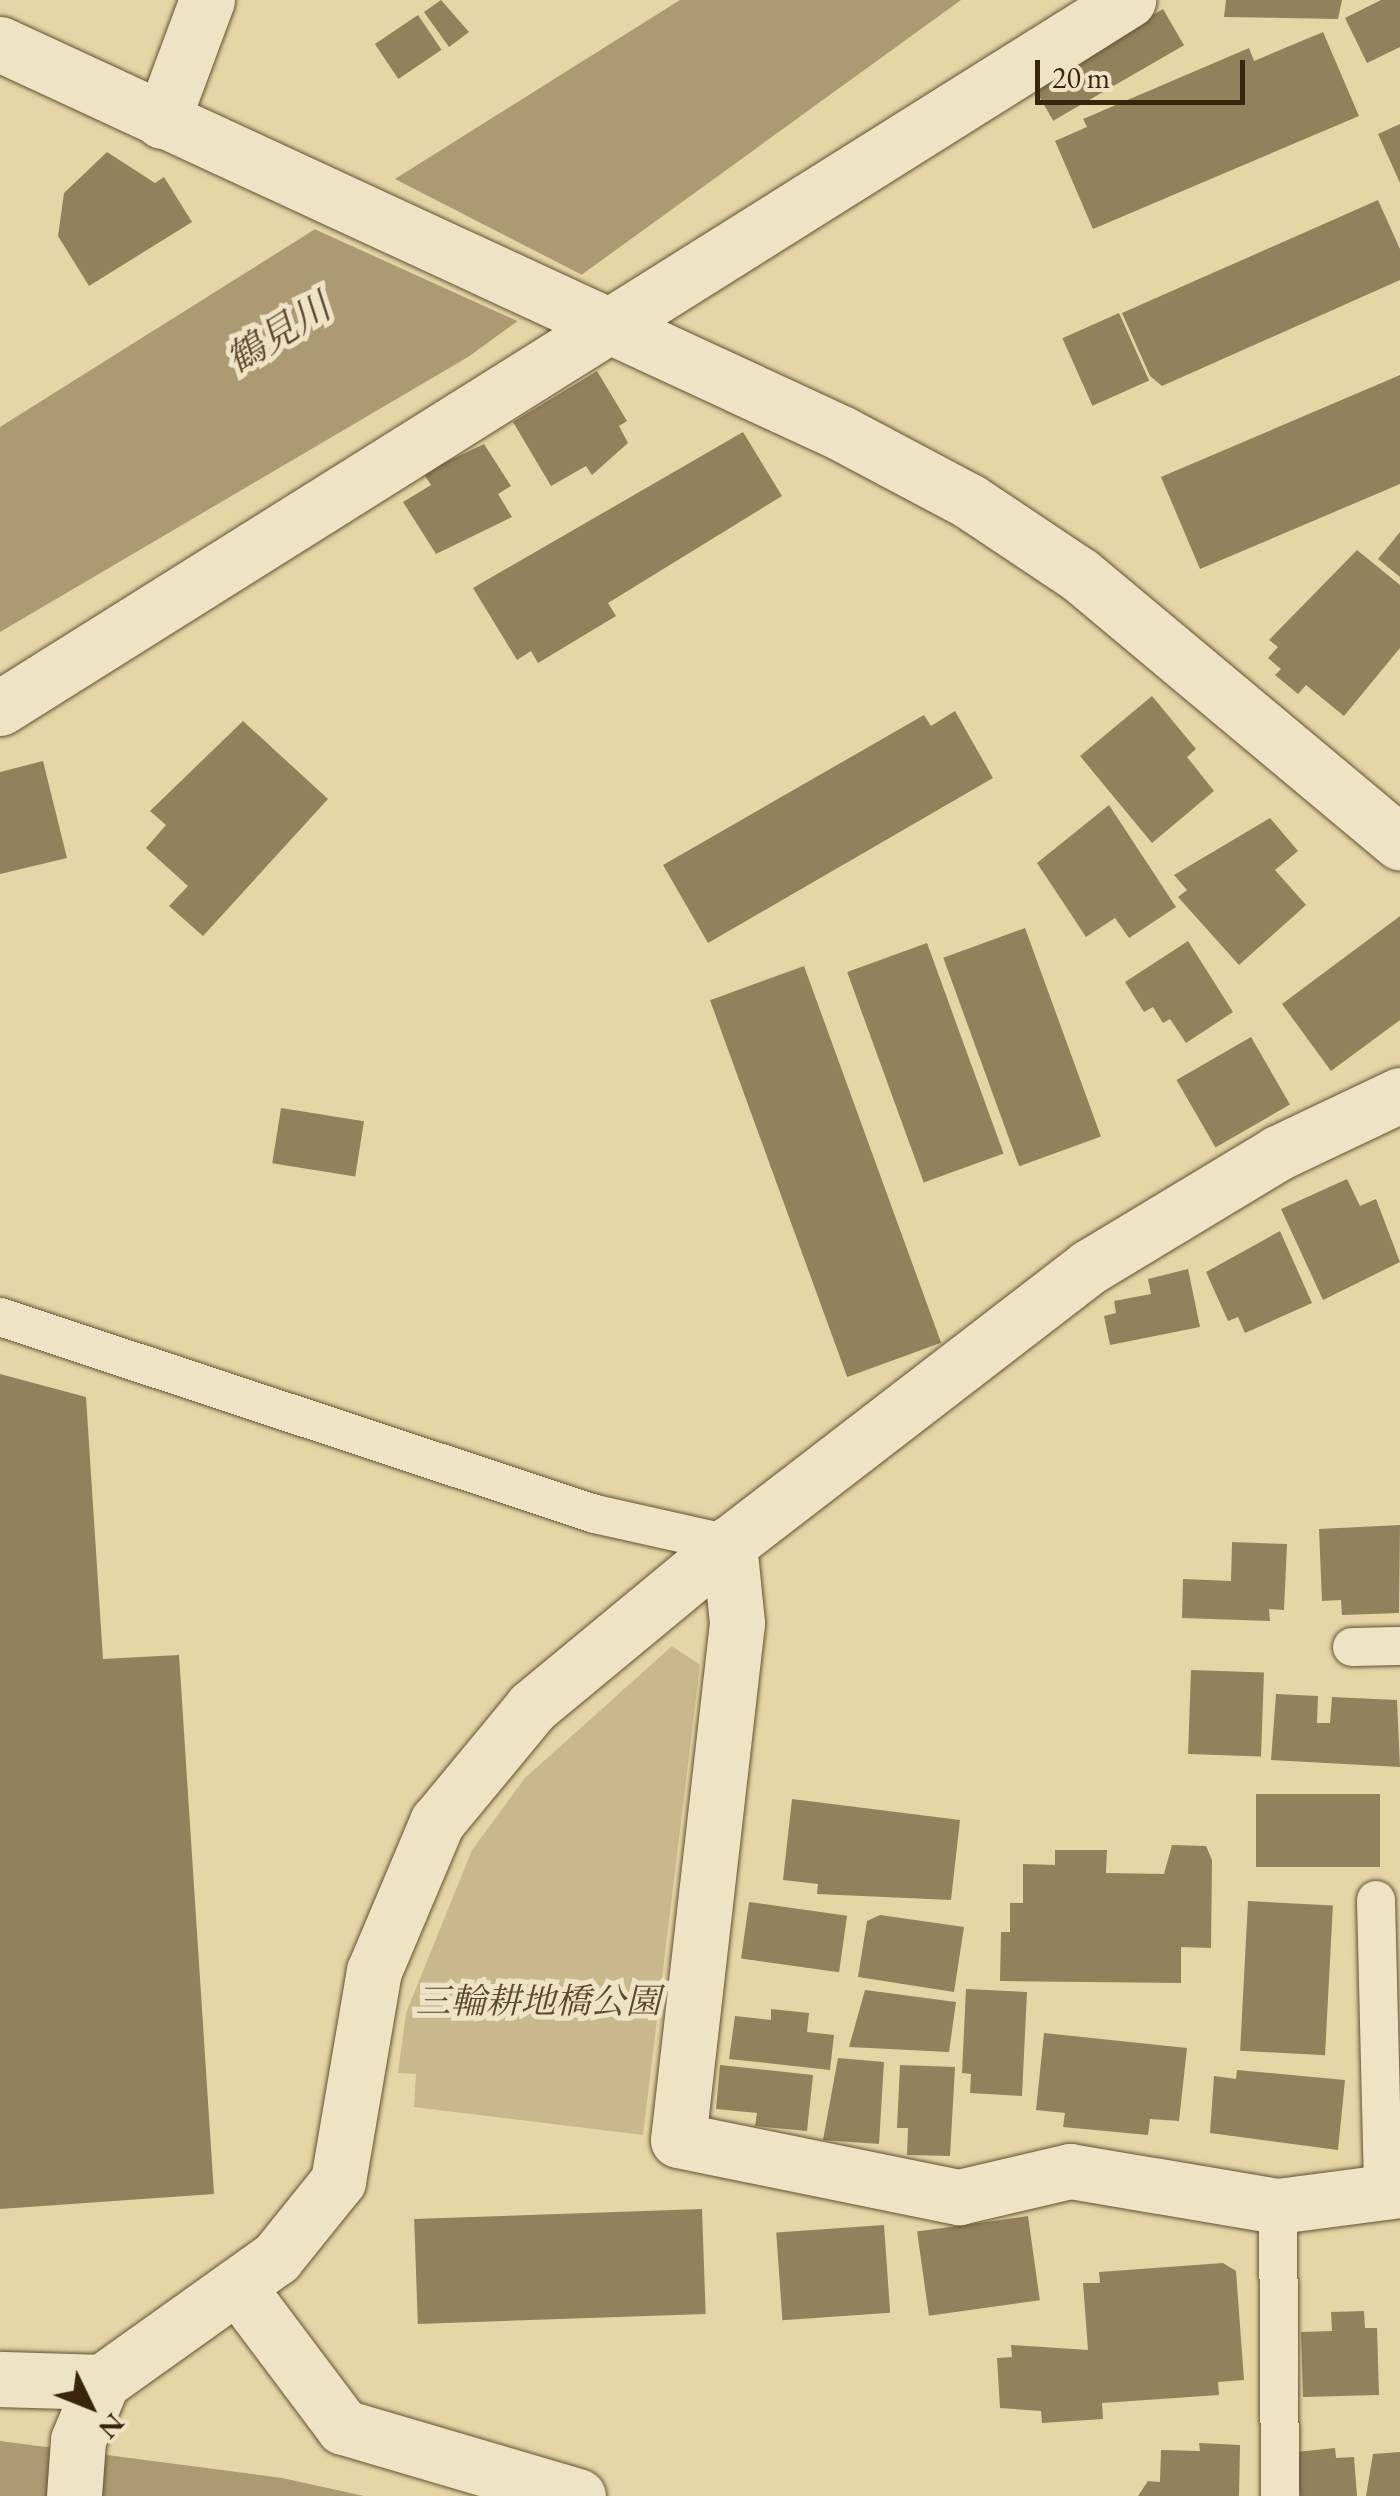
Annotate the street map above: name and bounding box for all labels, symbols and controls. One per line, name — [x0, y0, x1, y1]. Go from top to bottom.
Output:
scale bar — [1040, 40, 1250, 102]
text: 20 m — [1052, 58, 1110, 97]
water label: 鶴見川 — [218, 283, 338, 383]
park label: 三輪耕地橋公園 — [416, 1980, 660, 2022]
north arrow — [40, 2356, 140, 2456]
text: N — [91, 2406, 133, 2447]

